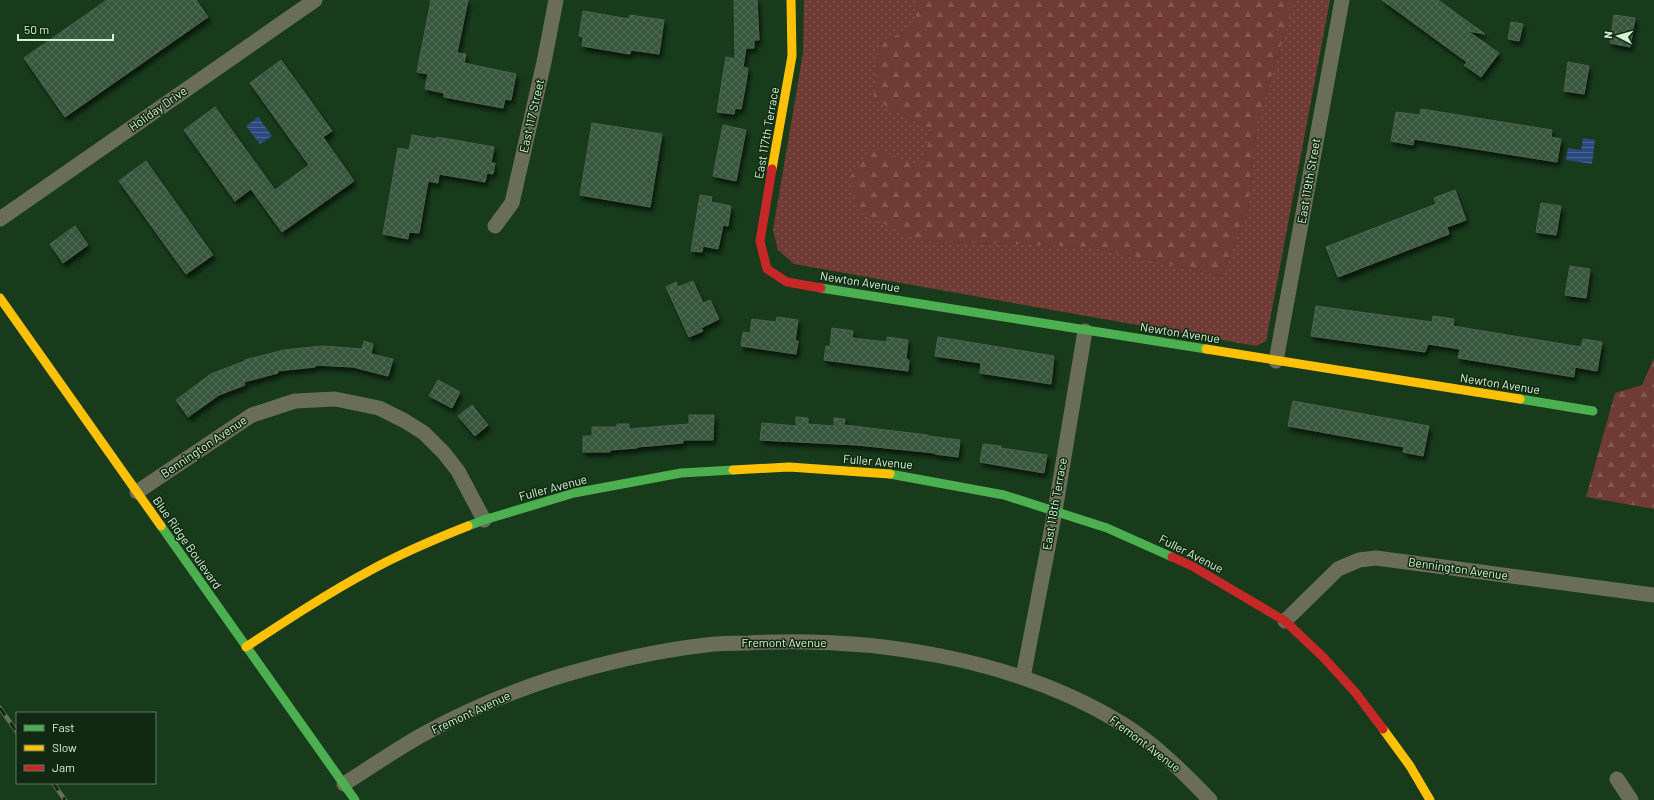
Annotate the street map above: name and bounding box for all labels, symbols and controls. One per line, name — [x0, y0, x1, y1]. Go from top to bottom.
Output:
scale bar — [18, 16, 113, 42]
north arrow — [1598, 16, 1638, 56]
text: 50 m — [24, 22, 49, 36]
text: N — [1601, 31, 1614, 39]
street label: East 117 Street — [516, 78, 546, 154]
street label: Holiday Drive — [126, 83, 189, 133]
street label: East 117th Terrace — [751, 86, 781, 180]
street label: East 119th Street — [1294, 137, 1322, 225]
street label: Newton Avenue — [819, 268, 901, 294]
street label: Newton Avenue — [1139, 319, 1221, 345]
street label: Newton Avenue — [1459, 370, 1541, 396]
street label: Bennington Avenue — [158, 412, 249, 480]
street label: Fuller Avenue — [843, 451, 914, 471]
street label: East 118th Terrace — [1039, 456, 1069, 551]
street label: Fuller Avenue — [517, 471, 588, 503]
street label: Blue Ridge Boulevard — [151, 493, 225, 591]
street label: Fuller Avenue — [1157, 531, 1226, 575]
street label: Bennington Avenue — [1407, 554, 1509, 582]
street label: Fremont Avenue — [741, 635, 827, 649]
street label: Fremont Avenue — [429, 688, 512, 736]
legend — [16, 712, 156, 784]
street label: Fremont Avenue — [1107, 712, 1184, 774]
text: Fast — [52, 720, 75, 734]
text: Slow — [52, 740, 77, 754]
text: Jam — [52, 760, 75, 774]

